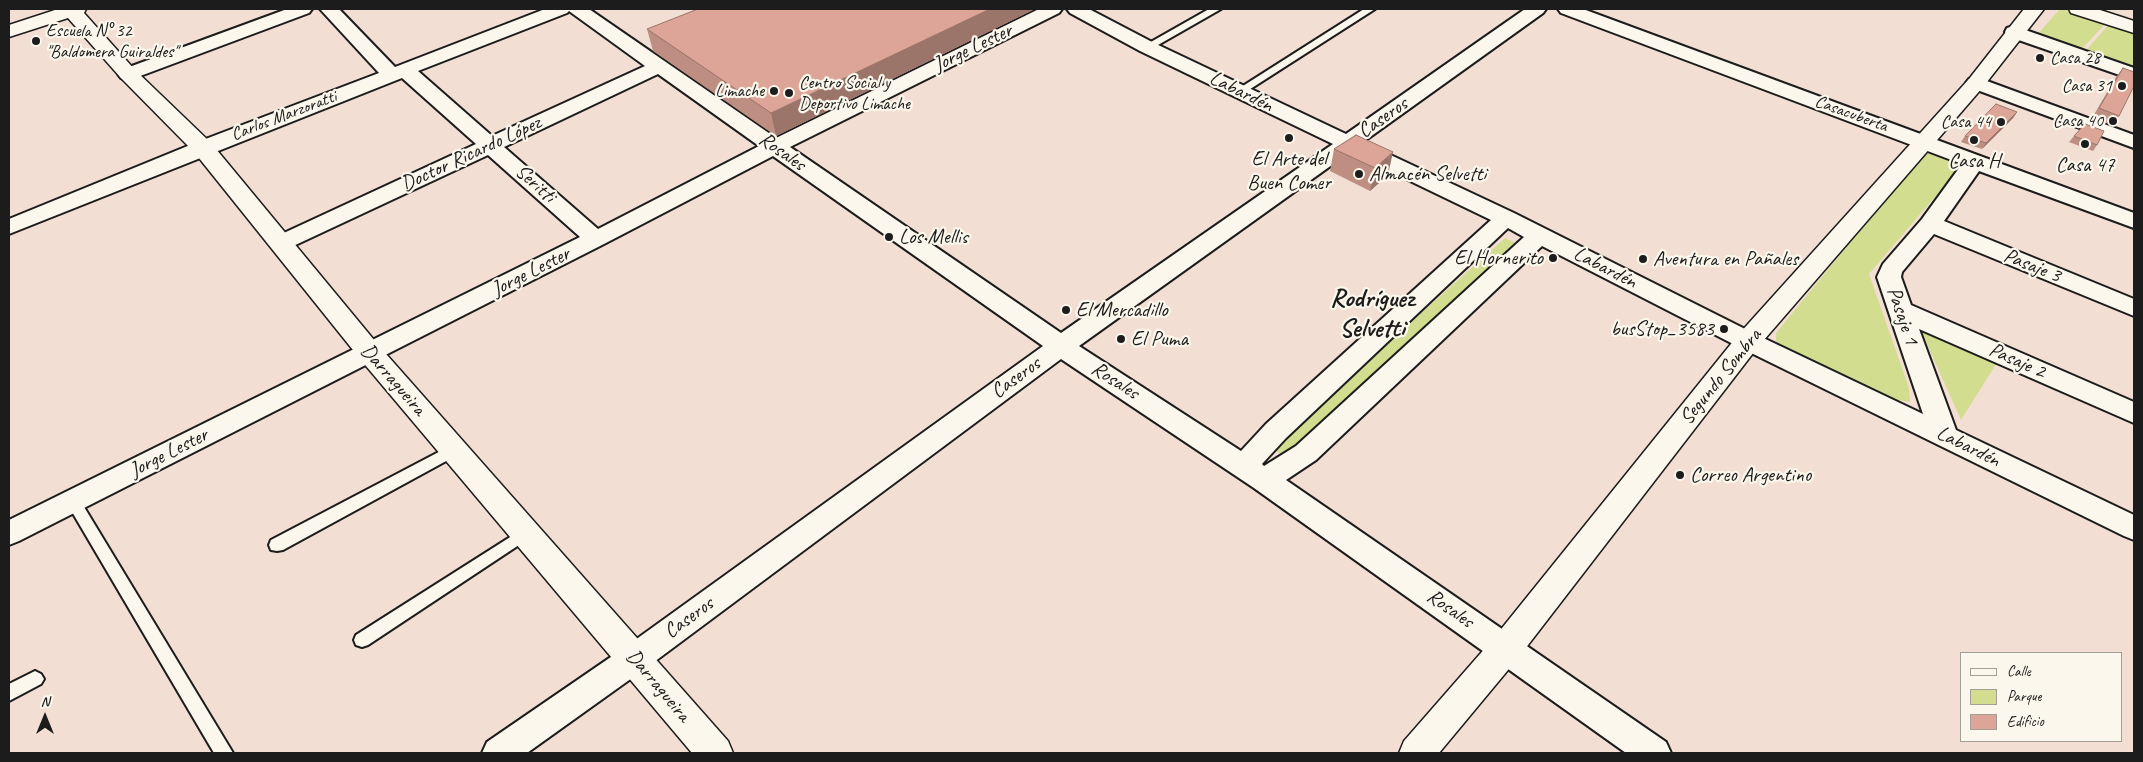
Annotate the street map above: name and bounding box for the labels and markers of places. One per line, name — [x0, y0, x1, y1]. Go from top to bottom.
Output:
place label: Escuela N° 32 "Baldomera Guiraldes" — [46, 20, 178, 62]
marker: Escuela N° 32 "Baldomera Guiraldes" — [30, 35, 42, 47]
place label: Casa 28 — [2050, 47, 2100, 69]
marker: Casa 28 — [2034, 52, 2046, 64]
place label: Centro Social y Deportivo Limache — [799, 72, 910, 115]
place label: Casa 31 — [2062, 75, 2112, 97]
place label: Limache — [715, 80, 764, 102]
marker: Casa 31 — [2116, 80, 2128, 92]
marker: Limache — [768, 85, 780, 97]
marker: Centro Social y Deportivo Limache — [783, 87, 795, 99]
place label: Casa 40 — [2053, 110, 2103, 132]
place label: Casa 44 — [1941, 111, 1991, 133]
marker: Casa 40 — [2107, 115, 2119, 127]
marker: Casa 44 — [1995, 116, 2007, 128]
marker: El Arte del Buen Comer — [1283, 132, 1295, 144]
marker: Casa H — [1968, 134, 1980, 146]
marker: Casa 47 — [2079, 138, 2091, 150]
place label: El Arte del Buen Comer — [1247, 146, 1331, 196]
place label: Casa H — [1948, 148, 2000, 174]
place label: Casa 47 — [2056, 152, 2114, 178]
place label: Almacén Selvetti — [1369, 161, 1486, 187]
marker: Almacén Selvetti — [1353, 168, 1365, 180]
place label: Los Mellis — [899, 224, 968, 250]
marker: Los Mellis — [883, 231, 895, 243]
place label: El Hornerito — [1454, 245, 1543, 271]
place label: Aventura en Pañales — [1653, 246, 1798, 272]
marker: El Hornerito — [1547, 252, 1559, 264]
marker: Aventura en Pañales — [1637, 253, 1649, 265]
place label: El Mercadillo — [1076, 297, 1168, 323]
marker: El Mercadillo — [1060, 304, 1072, 316]
place label: busStop_3583 — [1610, 316, 1714, 342]
marker: busStop_3583 — [1718, 323, 1730, 335]
place label: El Puma — [1131, 326, 1188, 352]
marker: El Puma — [1115, 333, 1127, 345]
place label: Correo Argentino — [1690, 462, 1811, 488]
marker: Correo Argentino — [1674, 469, 1686, 481]

